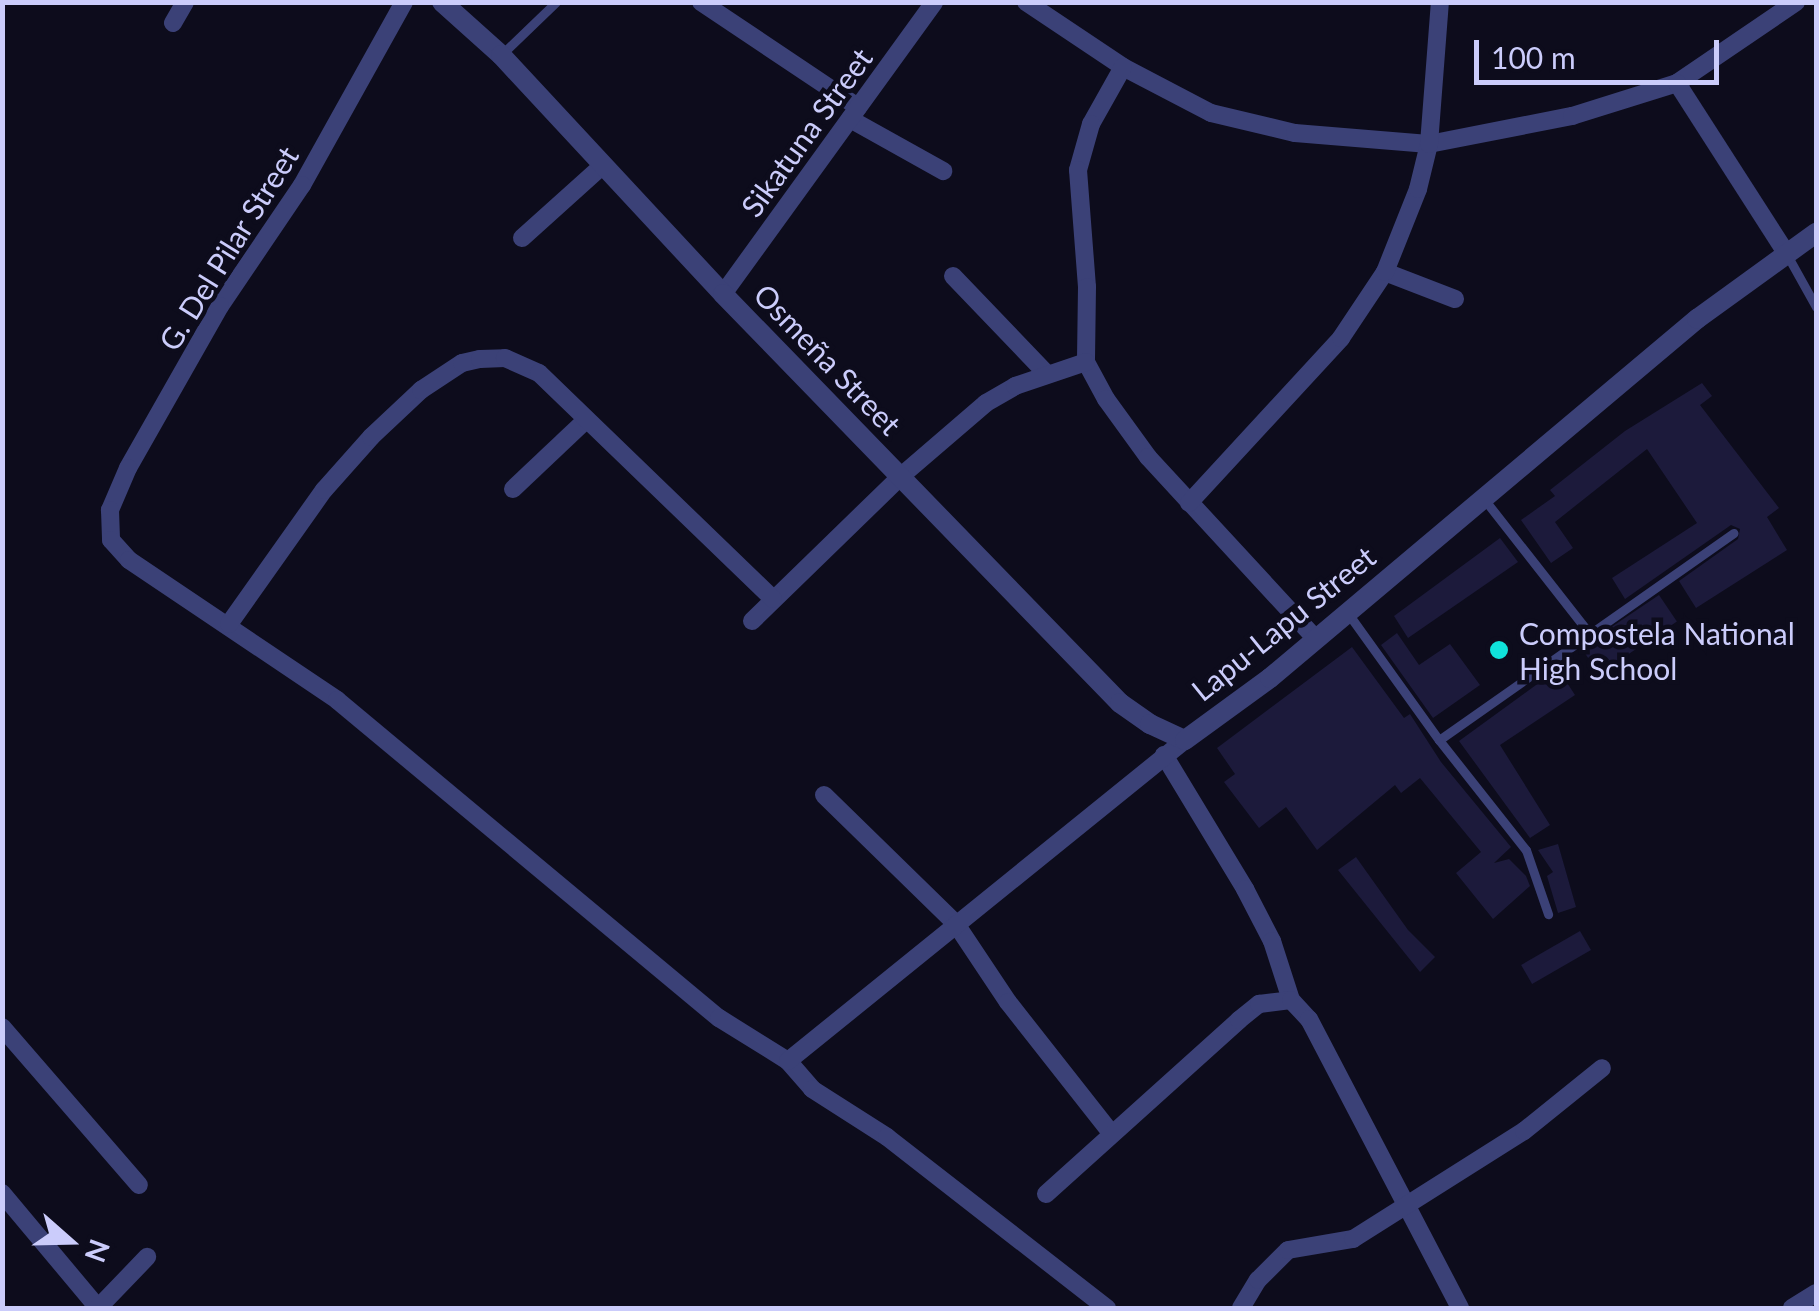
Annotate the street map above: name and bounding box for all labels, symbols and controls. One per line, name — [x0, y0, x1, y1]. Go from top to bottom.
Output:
scale bar — [1479, 20, 1724, 82]
text: 100 m — [1491, 39, 1576, 75]
street label: Sikatuna Street — [733, 41, 879, 223]
street label: G. Del Pilar Street — [151, 139, 305, 357]
street label: Osmeña Street — [747, 276, 909, 442]
street label: Lapu-Lapu Street — [1184, 538, 1382, 708]
place label: Compostela National High School — [1519, 615, 1795, 686]
marker: Compostela National High School — [1488, 639, 1510, 661]
north arrow — [20, 1191, 120, 1291]
text: N — [79, 1235, 118, 1267]

